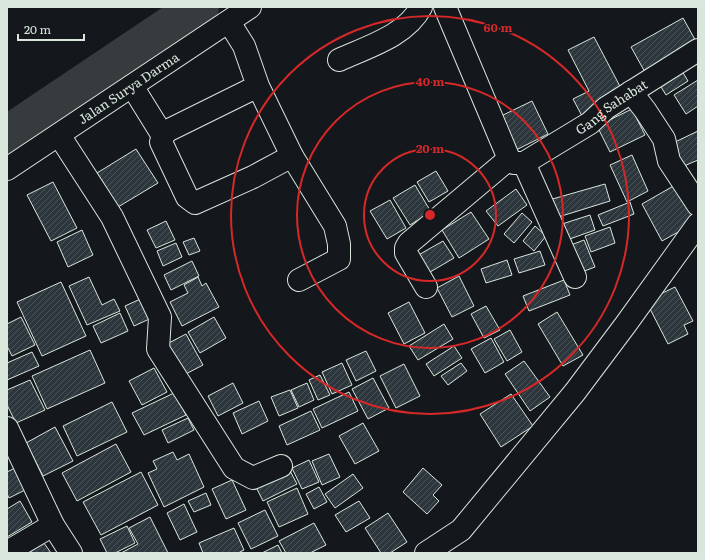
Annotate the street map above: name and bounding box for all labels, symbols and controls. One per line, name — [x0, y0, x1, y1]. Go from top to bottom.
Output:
scale bar — [18, 16, 84, 42]
text: 60 m — [484, 18, 512, 36]
text: 20 m — [24, 20, 51, 38]
street label: Jalan Surya Darma — [74, 47, 182, 128]
text: 40 m — [416, 72, 445, 90]
street label: Gang Sahabat — [571, 74, 651, 139]
text: 20 m — [416, 139, 444, 157]
centre of rings — [423, 208, 437, 222]

